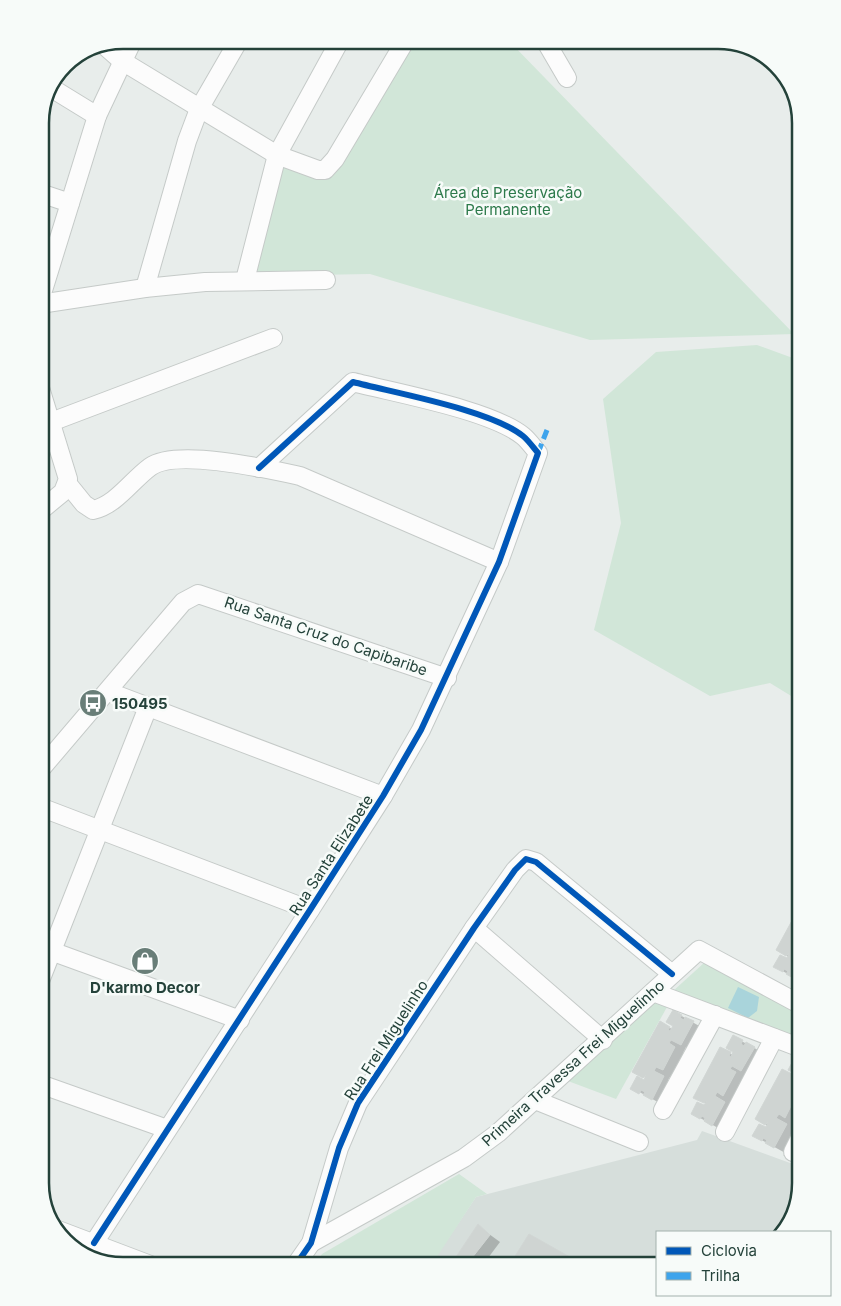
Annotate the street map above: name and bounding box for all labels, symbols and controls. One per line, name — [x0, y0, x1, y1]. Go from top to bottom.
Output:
park label: Área de Preservação Permanente — [434, 183, 582, 219]
street label: Rua Santa Cruz do Capibaribe — [222, 592, 430, 680]
bus stop icon: 150495 — [78, 688, 108, 718]
place label: 150495 — [112, 694, 168, 713]
street label: Rua Santa Elizabete — [285, 791, 377, 919]
shop icon: D'karmo Decor — [130, 946, 160, 976]
street label: Rua Frei Miguelinho — [340, 976, 432, 1104]
street label: Primeira Travessa Frei Miguelinho — [478, 976, 668, 1150]
place label: D'karmo Decor — [90, 978, 200, 997]
legend — [656, 1231, 831, 1296]
text: Ciclovia — [701, 1241, 757, 1260]
text: Trilha — [701, 1266, 740, 1285]

